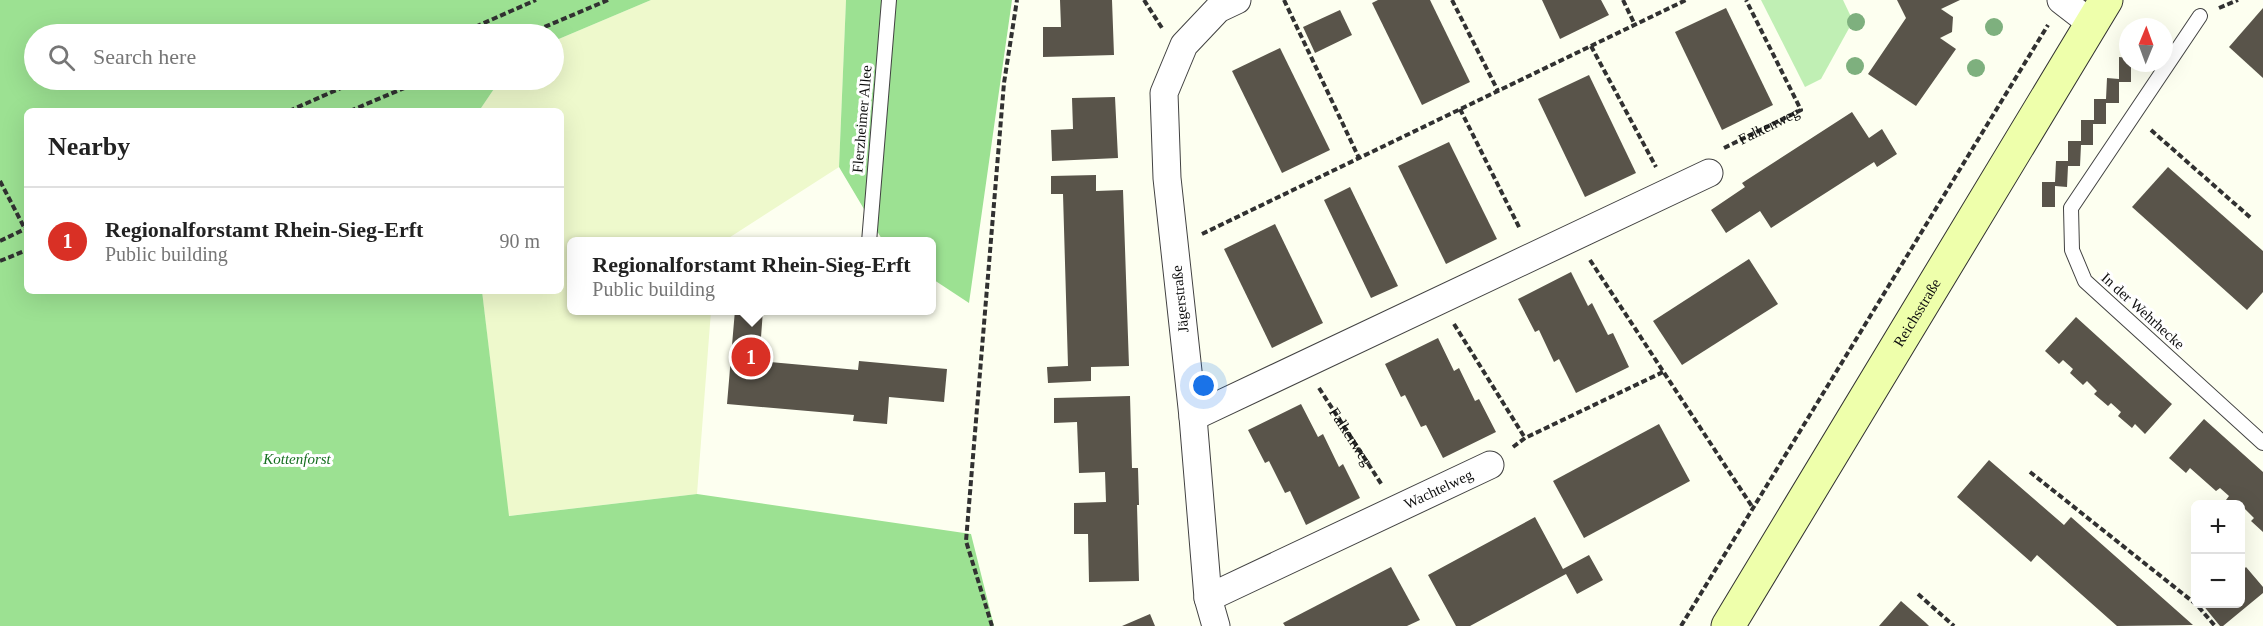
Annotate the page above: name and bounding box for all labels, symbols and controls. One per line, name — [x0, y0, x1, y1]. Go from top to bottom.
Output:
north arrow — [2119, 18, 2173, 72]
search box — [24, 24, 564, 90]
icon: search — [45, 41, 78, 74]
text: Search here — [93, 44, 196, 69]
street label: Flerzheimer Allee — [849, 64, 875, 173]
street label: Falkenweg — [1736, 104, 1802, 148]
text: Nearby — [48, 132, 130, 161]
text: Regionalforstamt Rhein-Sieg-Erft — [105, 217, 423, 242]
text: 1 — [63, 230, 73, 252]
text: 90 m — [499, 230, 540, 252]
popup — [567, 237, 936, 315]
text: Public building — [105, 243, 228, 265]
text: Regionalforstamt Rhein-Sieg-Erft — [592, 252, 911, 277]
street label: Jägerstraße — [1168, 264, 1191, 333]
street label: In der Wehrhecke — [2098, 270, 2188, 353]
street label: Reichsstraße — [1891, 275, 1944, 350]
text: Public building — [592, 278, 715, 300]
pin: 1 — [732, 334, 771, 380]
your location — [1189, 371, 1218, 400]
street label: Falkenweg — [1326, 405, 1376, 469]
park label: Kottenforst — [262, 451, 332, 467]
street label: Wachtelweg — [1402, 466, 1476, 512]
map controls — [2191, 500, 2245, 608]
button: + — [2191, 500, 2245, 554]
button: − — [2191, 554, 2245, 608]

